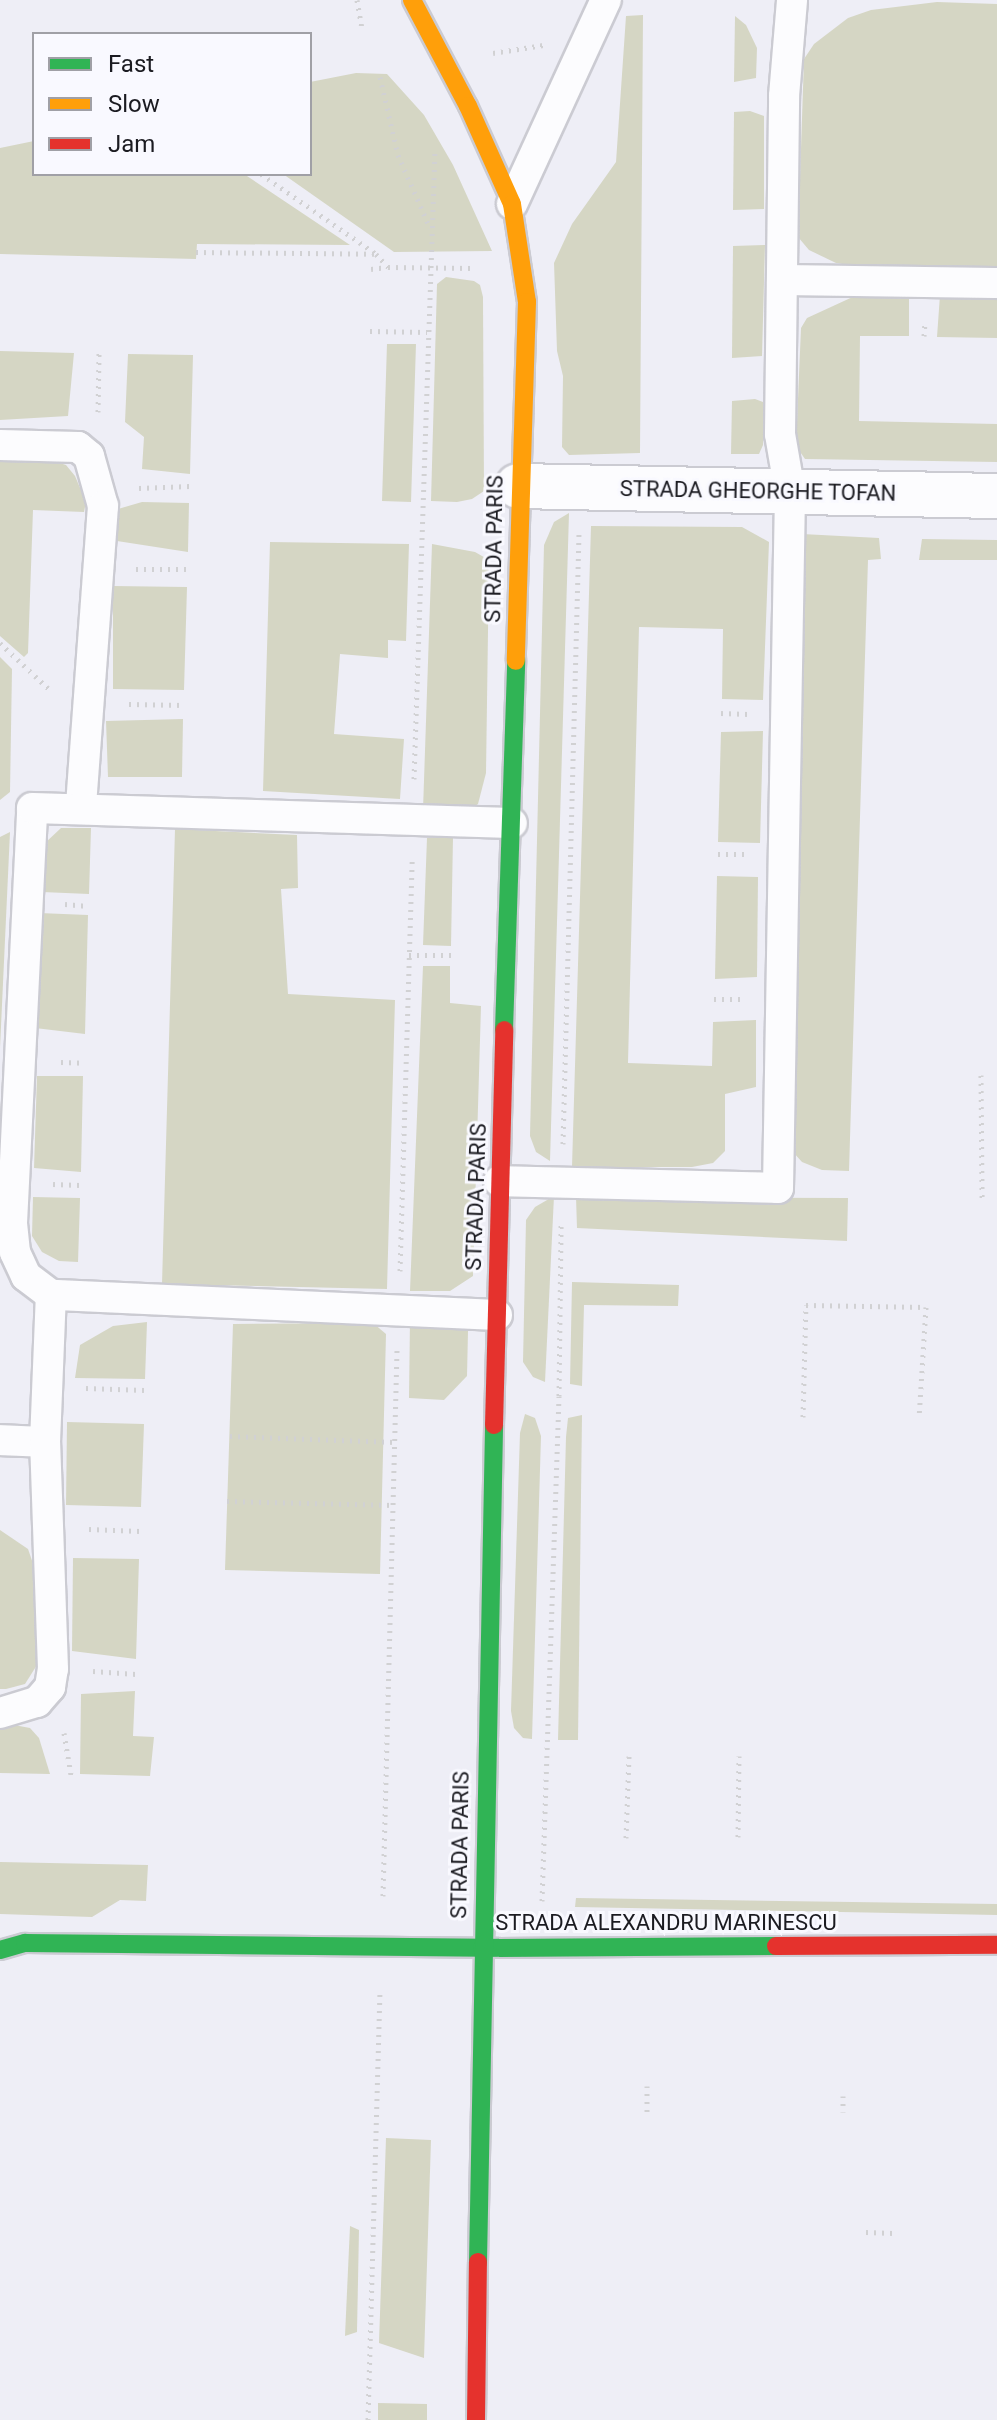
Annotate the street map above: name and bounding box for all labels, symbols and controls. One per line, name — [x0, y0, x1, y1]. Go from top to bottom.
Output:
legend — [32, 32, 312, 176]
text: Fast — [108, 50, 154, 78]
text: Slow — [108, 90, 160, 118]
text: Jam — [108, 130, 155, 158]
street label: STRADA PARIS — [480, 475, 508, 623]
street label: STRADA GHEORGHE TOFAN — [619, 475, 897, 507]
street label: STRADA PARIS — [460, 1123, 492, 1271]
street label: STRADA PARIS — [446, 1771, 474, 1919]
street label: STRADA ALEXANDRU MARINESCU — [495, 1910, 837, 1936]

